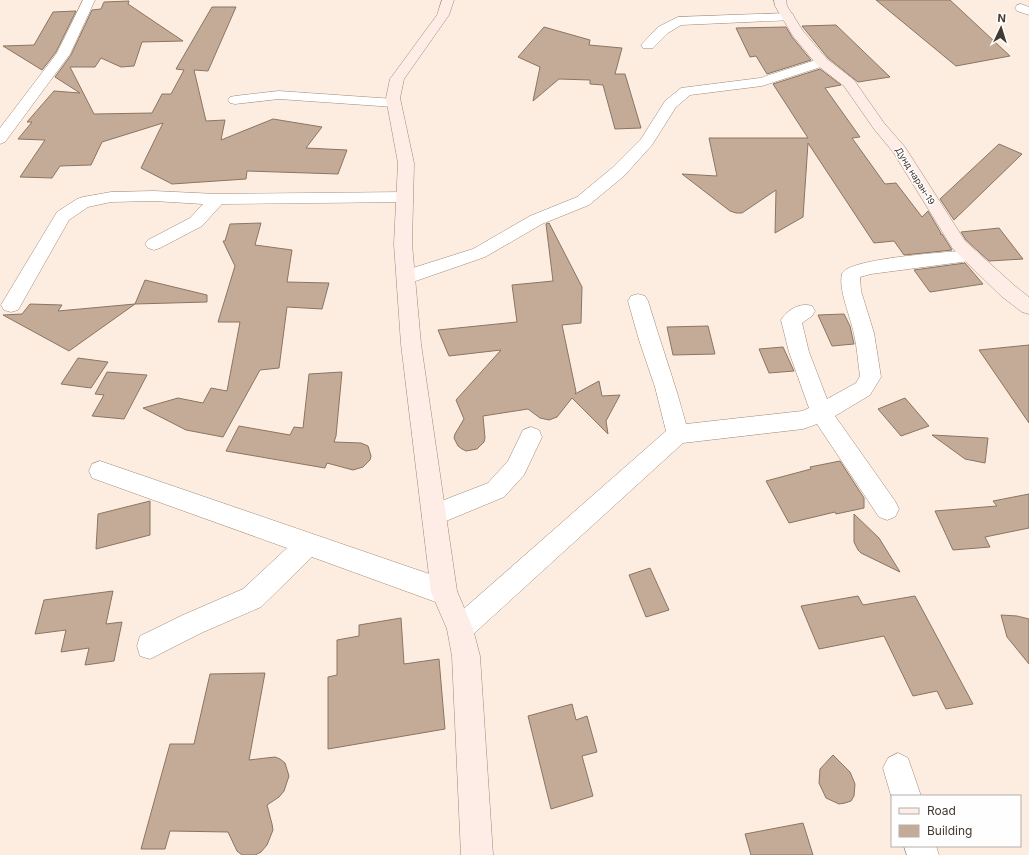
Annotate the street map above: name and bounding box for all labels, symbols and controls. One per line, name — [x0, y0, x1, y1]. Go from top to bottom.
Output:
north arrow — [981, 8, 1021, 48]
text: N — [997, 11, 1006, 25]
street label: Дунд наран-19 — [893, 145, 938, 207]
legend — [891, 795, 1021, 847]
text: Road — [927, 803, 956, 818]
text: Building — [927, 823, 972, 838]

